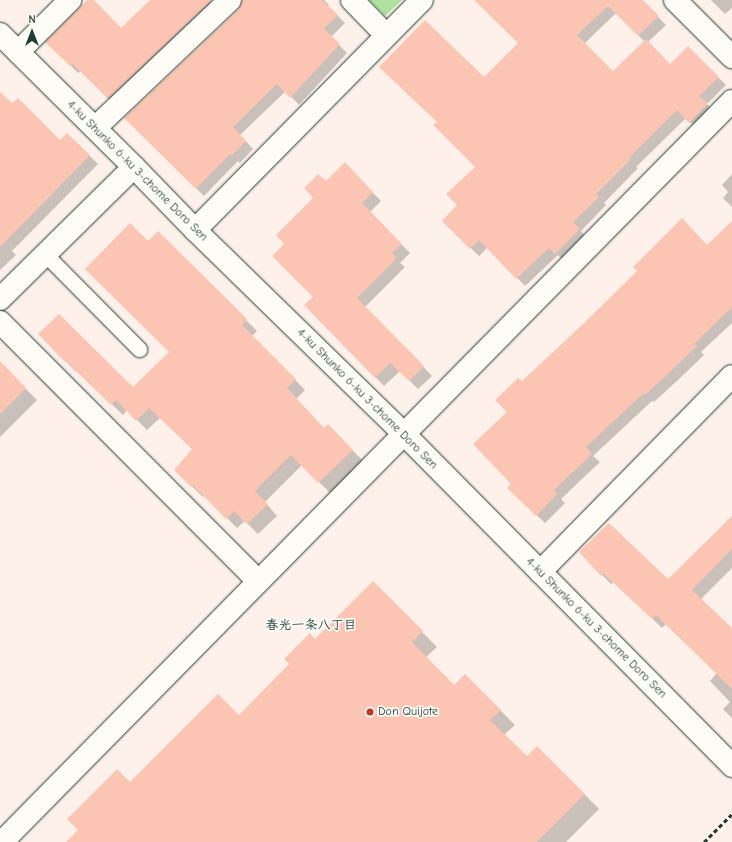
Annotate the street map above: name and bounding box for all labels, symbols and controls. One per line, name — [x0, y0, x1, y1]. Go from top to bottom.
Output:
north arrow — [12, 12, 52, 52]
text: N — [28, 13, 36, 26]
street label: 4-ku Shunko 6-ku 3-chome Doro Sen — [64, 98, 210, 244]
street label: 4-ku Shunko 6-ku 3-chome Doro Sen — [294, 326, 440, 472]
street label: 4-ku Shunko 6-ku 3-chome Doro Sen — [523, 555, 669, 701]
district label: 春光一条八丁目 — [266, 617, 356, 633]
place label: Don Quijote — [378, 705, 438, 719]
marker: Don Quijote — [365, 707, 375, 717]

